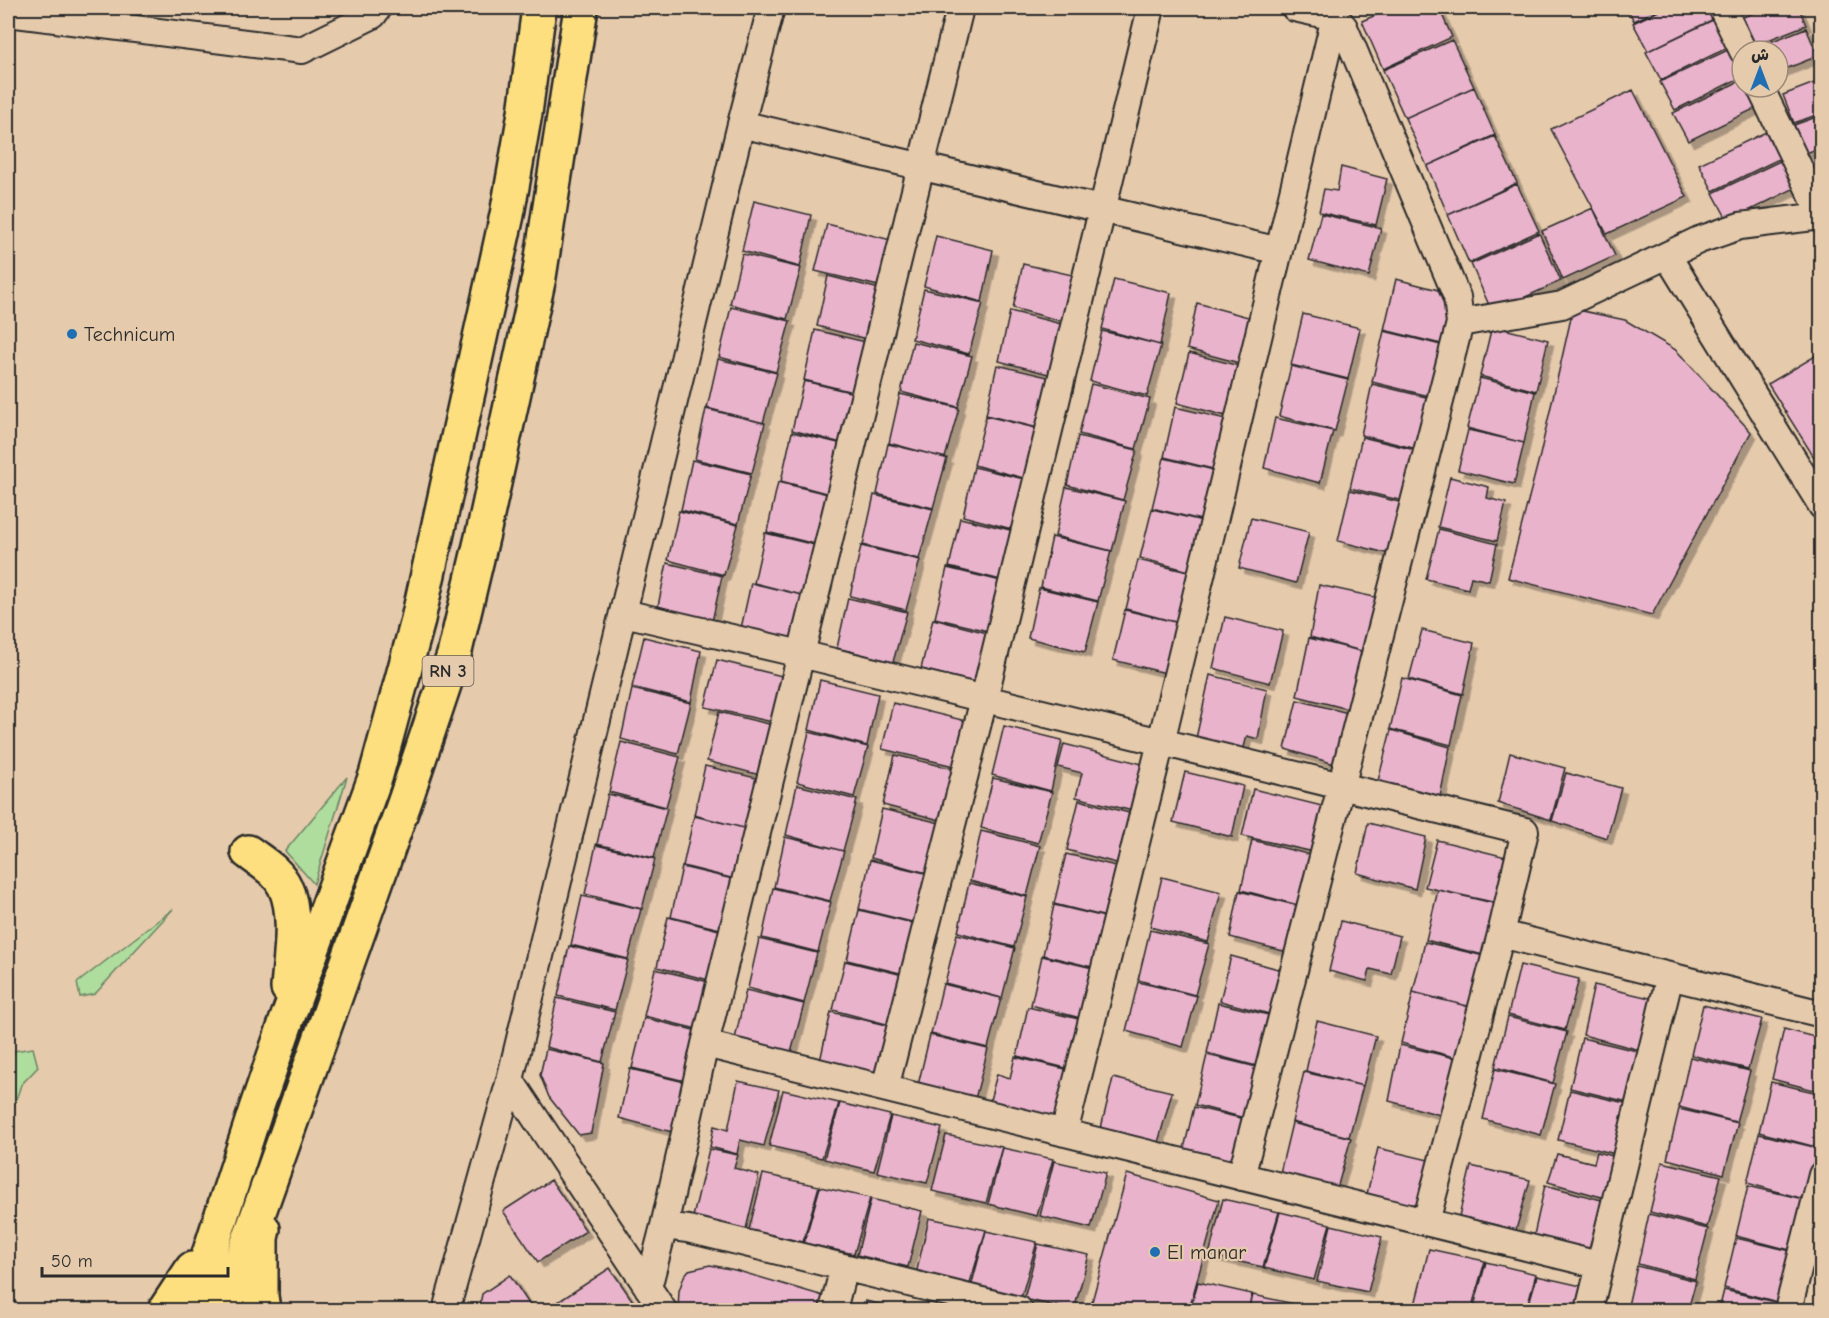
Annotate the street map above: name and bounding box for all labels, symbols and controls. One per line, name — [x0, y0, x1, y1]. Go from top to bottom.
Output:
north arrow — [1730, 39, 1790, 99]
text: ش — [1751, 46, 1769, 64]
place label: Technicum — [84, 323, 175, 346]
marker: Technicum — [65, 327, 79, 341]
road number: RN 3 — [422, 656, 474, 686]
scale bar — [42, 1240, 228, 1278]
place label: El manar — [1167, 1241, 1246, 1264]
marker: El manar — [1148, 1245, 1162, 1259]
text: 50 m — [51, 1251, 93, 1272]

